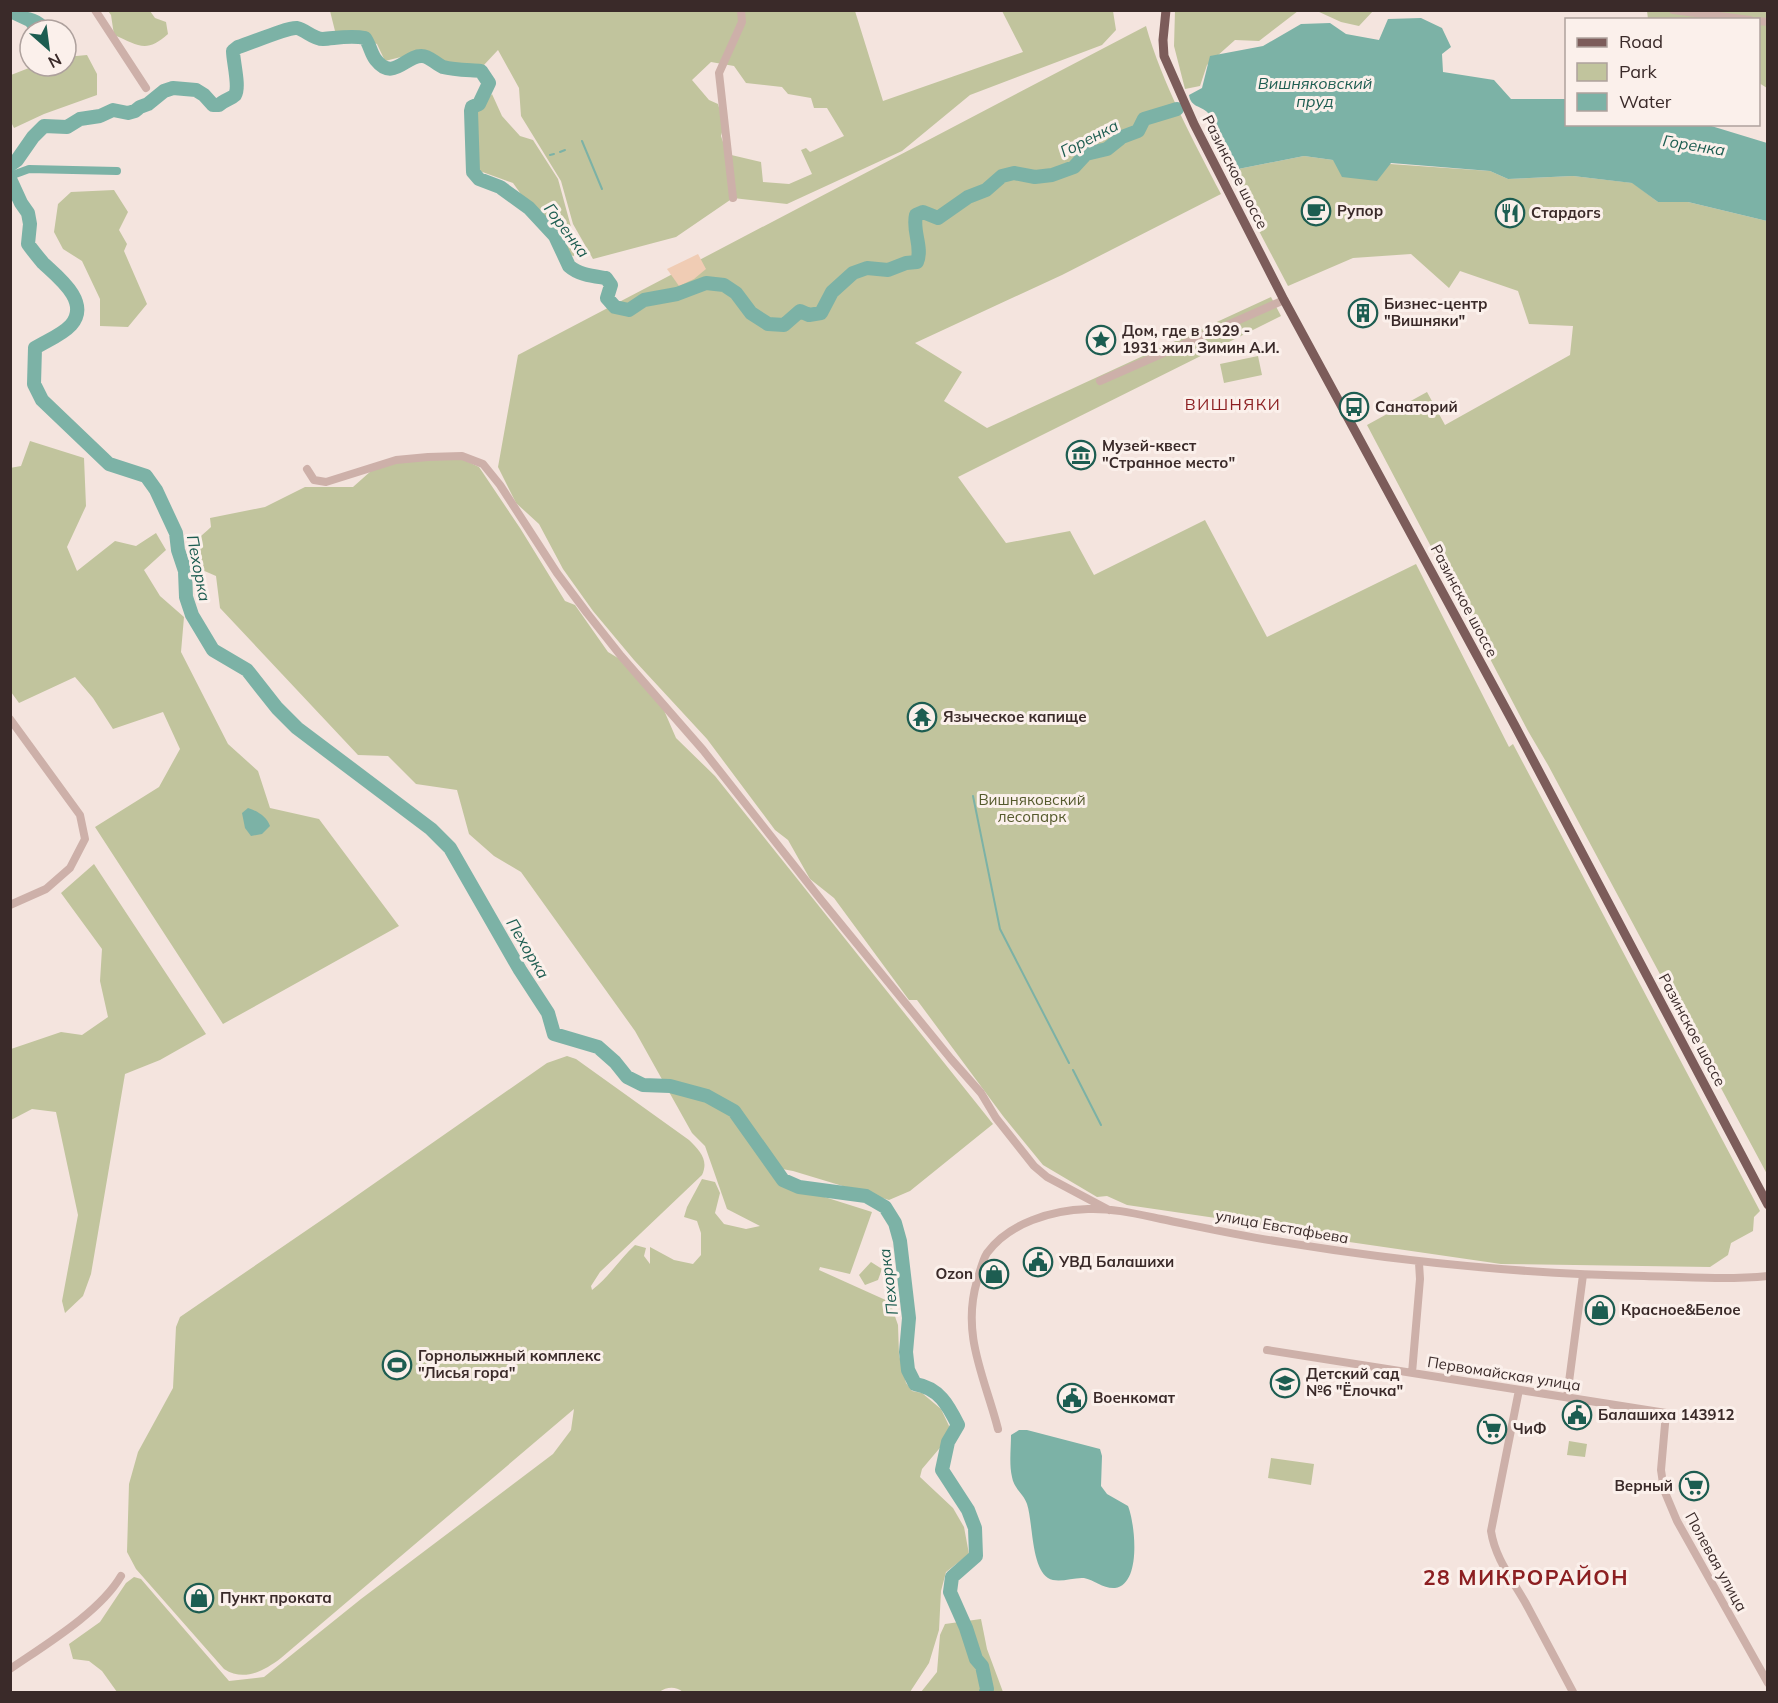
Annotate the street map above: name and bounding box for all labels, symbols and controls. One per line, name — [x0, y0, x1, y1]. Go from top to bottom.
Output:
north arrow — [18, 18, 78, 78]
legend — [1565, 18, 1760, 126]
text: Road — [1619, 30, 1663, 53]
text: N — [45, 50, 65, 73]
text: Park — [1619, 60, 1658, 83]
water label: Вишняковский пруд — [1258, 73, 1372, 111]
text: Water — [1619, 90, 1672, 113]
street label: Разинское шоссе — [1199, 112, 1272, 232]
water label: Горенка — [1056, 115, 1122, 161]
water label: Горенка — [1661, 130, 1727, 160]
cafe icon: Рупор — [1300, 195, 1332, 227]
restaurant icon: Стардогs — [1494, 197, 1526, 229]
water label: Горенка — [540, 199, 594, 261]
place label: Рупор — [1337, 201, 1383, 220]
place label: Стардогs — [1531, 203, 1601, 222]
place label: Бизнес-центр "Вишняки" — [1384, 294, 1488, 330]
building icon: Бизнес-центр "Вишняки" — [1347, 297, 1379, 329]
place label: Дом, где в 1929 - 1931 жил Зимин А.И. — [1122, 321, 1280, 357]
place icon: Дом, где в 1929 - 1931 жил Зимин А.И. — [1085, 324, 1117, 356]
bus stop icon: Санаторий — [1338, 391, 1370, 423]
district label: ВИШНЯКИ — [1185, 394, 1281, 414]
place label: Санаторий — [1375, 397, 1458, 416]
place label: Музей-квест "Странное место" — [1102, 436, 1235, 472]
museum icon: Музей-квест "Странное место" — [1065, 439, 1097, 471]
water label: Пехорка — [183, 533, 215, 603]
street label: Разинское шоссе — [1427, 541, 1502, 661]
temple icon: Языческое капище — [906, 701, 938, 733]
place label: Языческое капище — [943, 707, 1087, 726]
park label: Вишняковский лесопарк — [978, 790, 1086, 826]
water label: Пехорка — [502, 914, 554, 982]
street label: Разинское шоссе — [1655, 970, 1730, 1090]
street label: улица Евстафьева — [1214, 1205, 1350, 1248]
public building icon: УВД Балашихи — [1022, 1246, 1054, 1278]
water label: Пехорка — [874, 1247, 902, 1316]
place label: УВД Балашихи — [1058, 1252, 1174, 1271]
shop icon: Ozon — [978, 1258, 1010, 1290]
place label: Ozon — [936, 1264, 973, 1283]
shop icon: Красное&Белое — [1584, 1294, 1616, 1326]
place label: Красное&Белое — [1621, 1300, 1741, 1319]
place label: Горнолыжный комплекс "Лисья гора" — [418, 1346, 601, 1382]
sports icon: Горнолыжный комплекс "Лисья гора" — [381, 1349, 413, 1381]
street label: Первомайская улица — [1426, 1352, 1582, 1395]
place label: Детский сад №6 "Ёлочка" — [1306, 1364, 1403, 1400]
school or university icon: Детский сад №6 "Ёлочка" — [1269, 1367, 1301, 1399]
public building icon: Военкомат — [1056, 1382, 1088, 1414]
place label: Военкомат — [1093, 1388, 1176, 1407]
public building icon: Балашиха 143912 — [1561, 1399, 1593, 1431]
place label: Балашиха 143912 — [1598, 1405, 1734, 1424]
supermarket icon: ЧиФ — [1476, 1413, 1508, 1445]
place label: ЧиФ — [1513, 1419, 1547, 1438]
supermarket icon: Верный — [1678, 1470, 1710, 1502]
place label: Верный — [1614, 1476, 1673, 1495]
street label: Полевая улица — [1681, 1509, 1752, 1615]
district label: 28 МИКРОРАЙОН — [1423, 1564, 1629, 1590]
shop icon: Пункт проката — [183, 1582, 215, 1614]
place label: Пункт проката — [220, 1588, 332, 1607]

